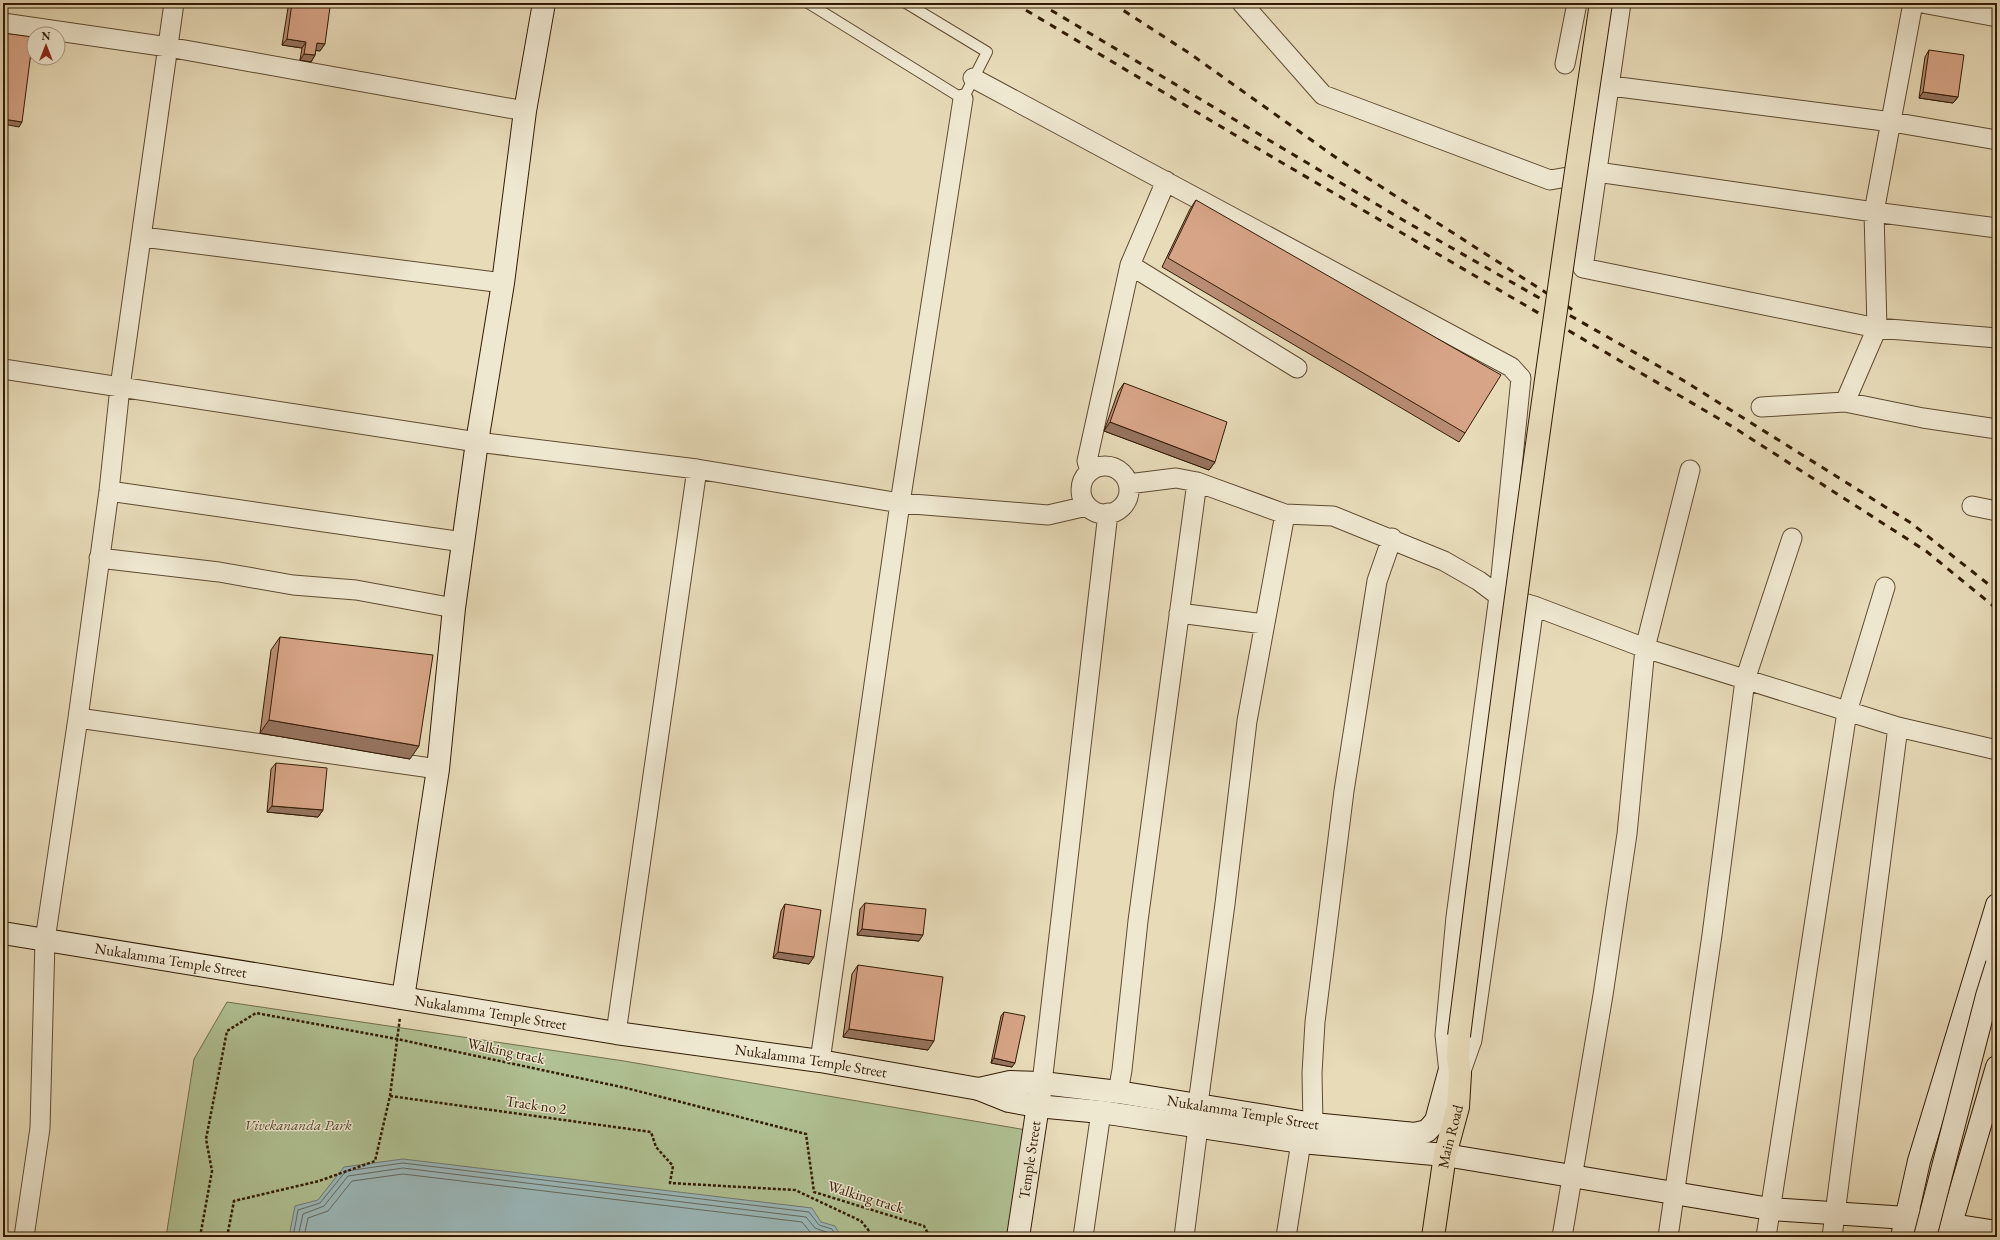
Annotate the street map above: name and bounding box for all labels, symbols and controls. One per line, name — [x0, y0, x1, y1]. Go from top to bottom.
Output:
north arrow — [26, 26, 66, 66]
text: N — [42, 29, 51, 43]
street label: Nukalamma Temple Street — [93, 938, 249, 982]
street label: Nukalamma Temple Street — [413, 990, 568, 1034]
street label: Walking track — [466, 1033, 548, 1068]
street label: Nukalamma Temple Street — [734, 1039, 889, 1082]
street label: Nukalamma Temple Street — [1166, 1090, 1320, 1134]
street label: Track no 2 — [504, 1091, 568, 1118]
street label: Main Road — [1433, 1102, 1467, 1170]
park label: Vivekananda Park — [244, 1115, 352, 1134]
street label: Temple Street — [1014, 1119, 1045, 1200]
street label: Walking track — [826, 1176, 908, 1217]

